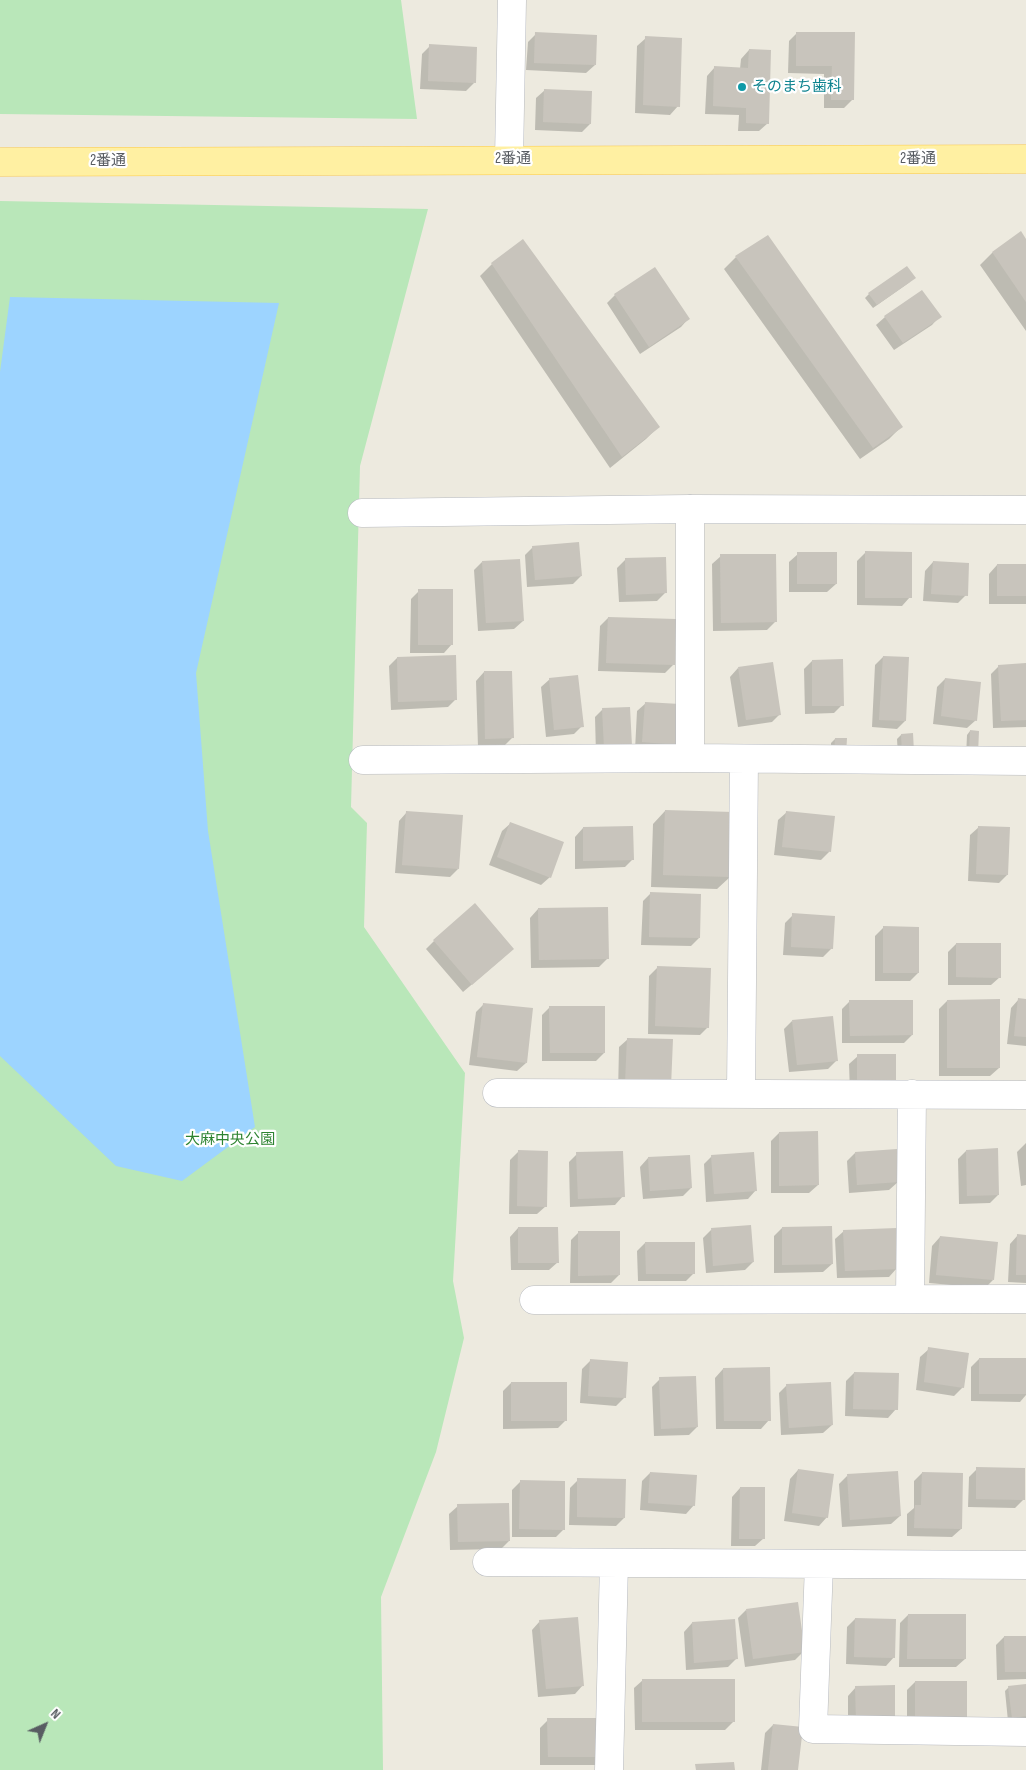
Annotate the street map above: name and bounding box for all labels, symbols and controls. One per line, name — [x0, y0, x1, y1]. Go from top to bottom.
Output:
place label: そのまち歯科 — [752, 78, 842, 96]
marker: そのまち歯科 — [736, 81, 748, 93]
street label: 2番通 — [495, 150, 531, 168]
street label: 2番通 — [900, 150, 936, 168]
street label: 2番通 — [90, 152, 126, 170]
park label: 大麻中央公園 — [185, 1131, 275, 1149]
north arrow — [20, 1700, 70, 1750]
text: N — [47, 1705, 64, 1723]

